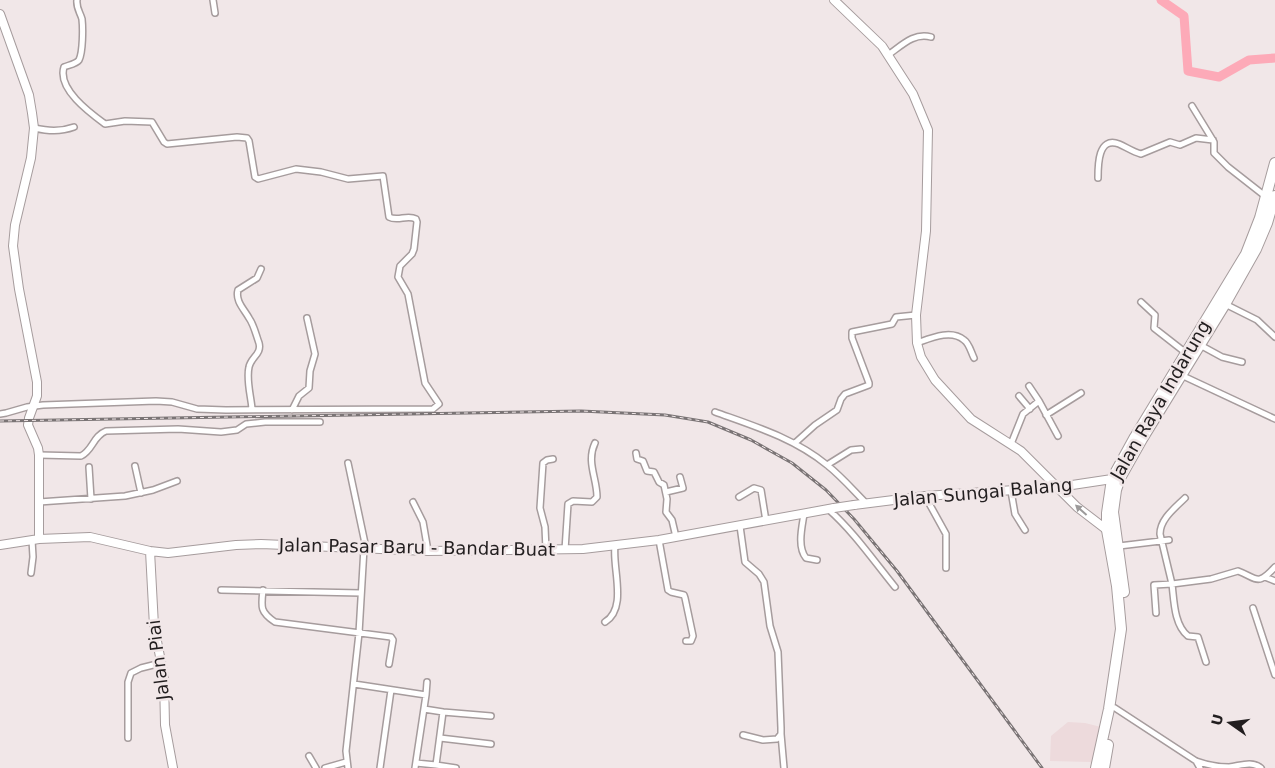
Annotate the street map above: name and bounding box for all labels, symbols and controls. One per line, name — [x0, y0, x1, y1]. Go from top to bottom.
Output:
street label: Jalan Raya Indarung — [1105, 316, 1214, 484]
street label: Jalan Sungai Balang — [892, 474, 1073, 510]
one-way arrow — [1075, 505, 1088, 516]
street label: Jalan Pasar Baru - Bandar Buat — [278, 534, 555, 560]
street label: Jalan Piai — [143, 619, 173, 702]
north arrow — [1205, 698, 1255, 748]
text: U — [1208, 712, 1227, 727]

